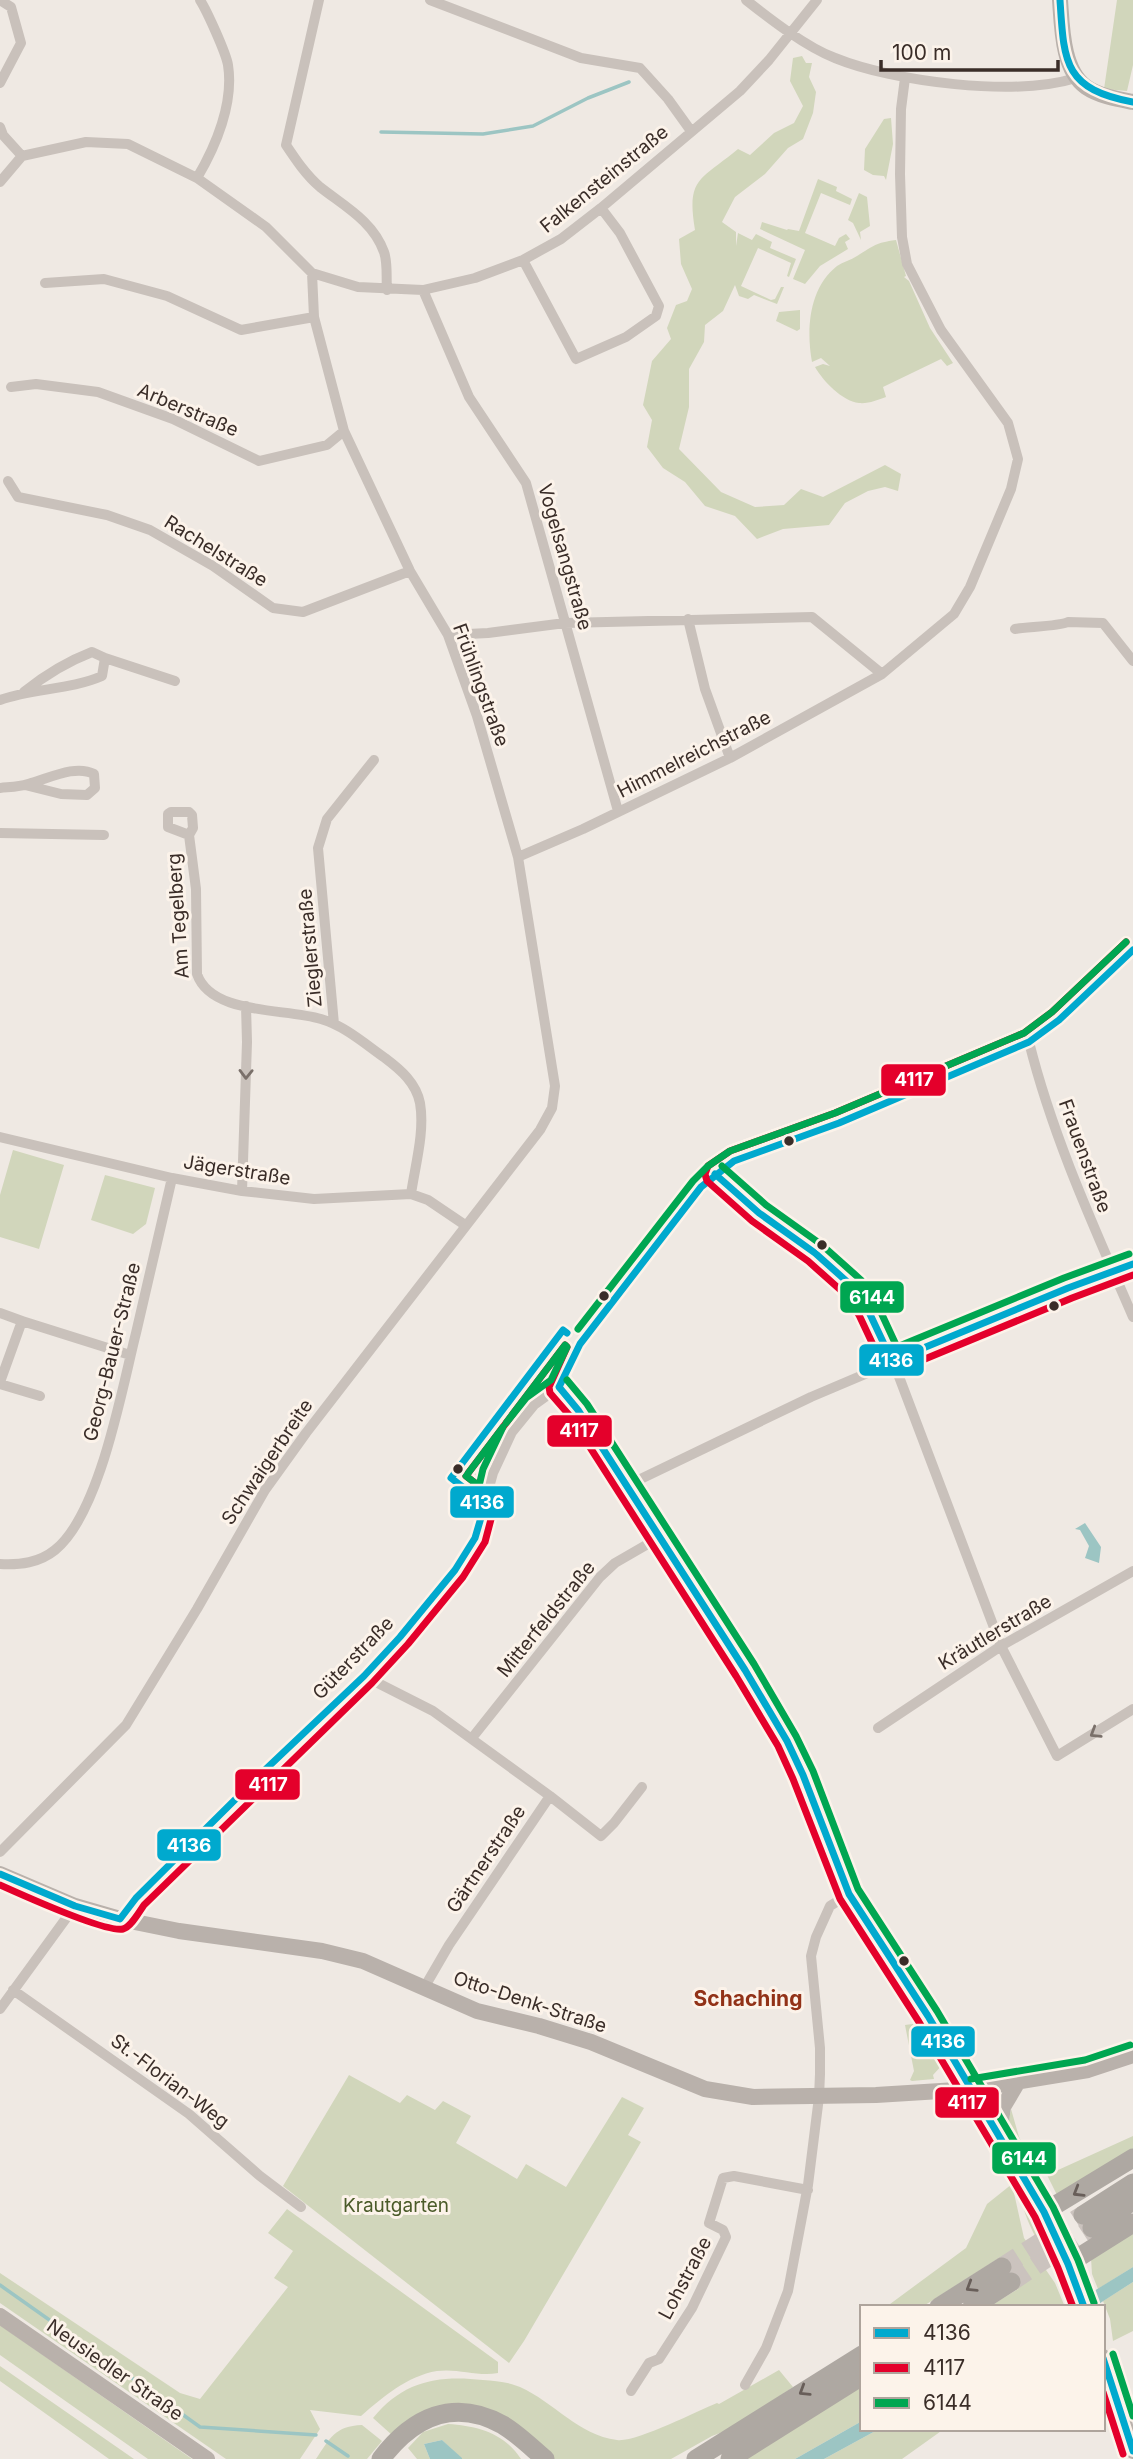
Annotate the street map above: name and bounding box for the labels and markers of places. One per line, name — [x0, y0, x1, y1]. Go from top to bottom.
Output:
unlabelled marker — [782, 1134, 796, 1148]
unlabelled marker — [815, 1238, 829, 1252]
unlabelled marker — [597, 1289, 611, 1303]
unlabelled marker — [1047, 1299, 1061, 1313]
unlabelled marker — [451, 1462, 465, 1476]
unlabelled marker — [897, 1954, 911, 1968]

